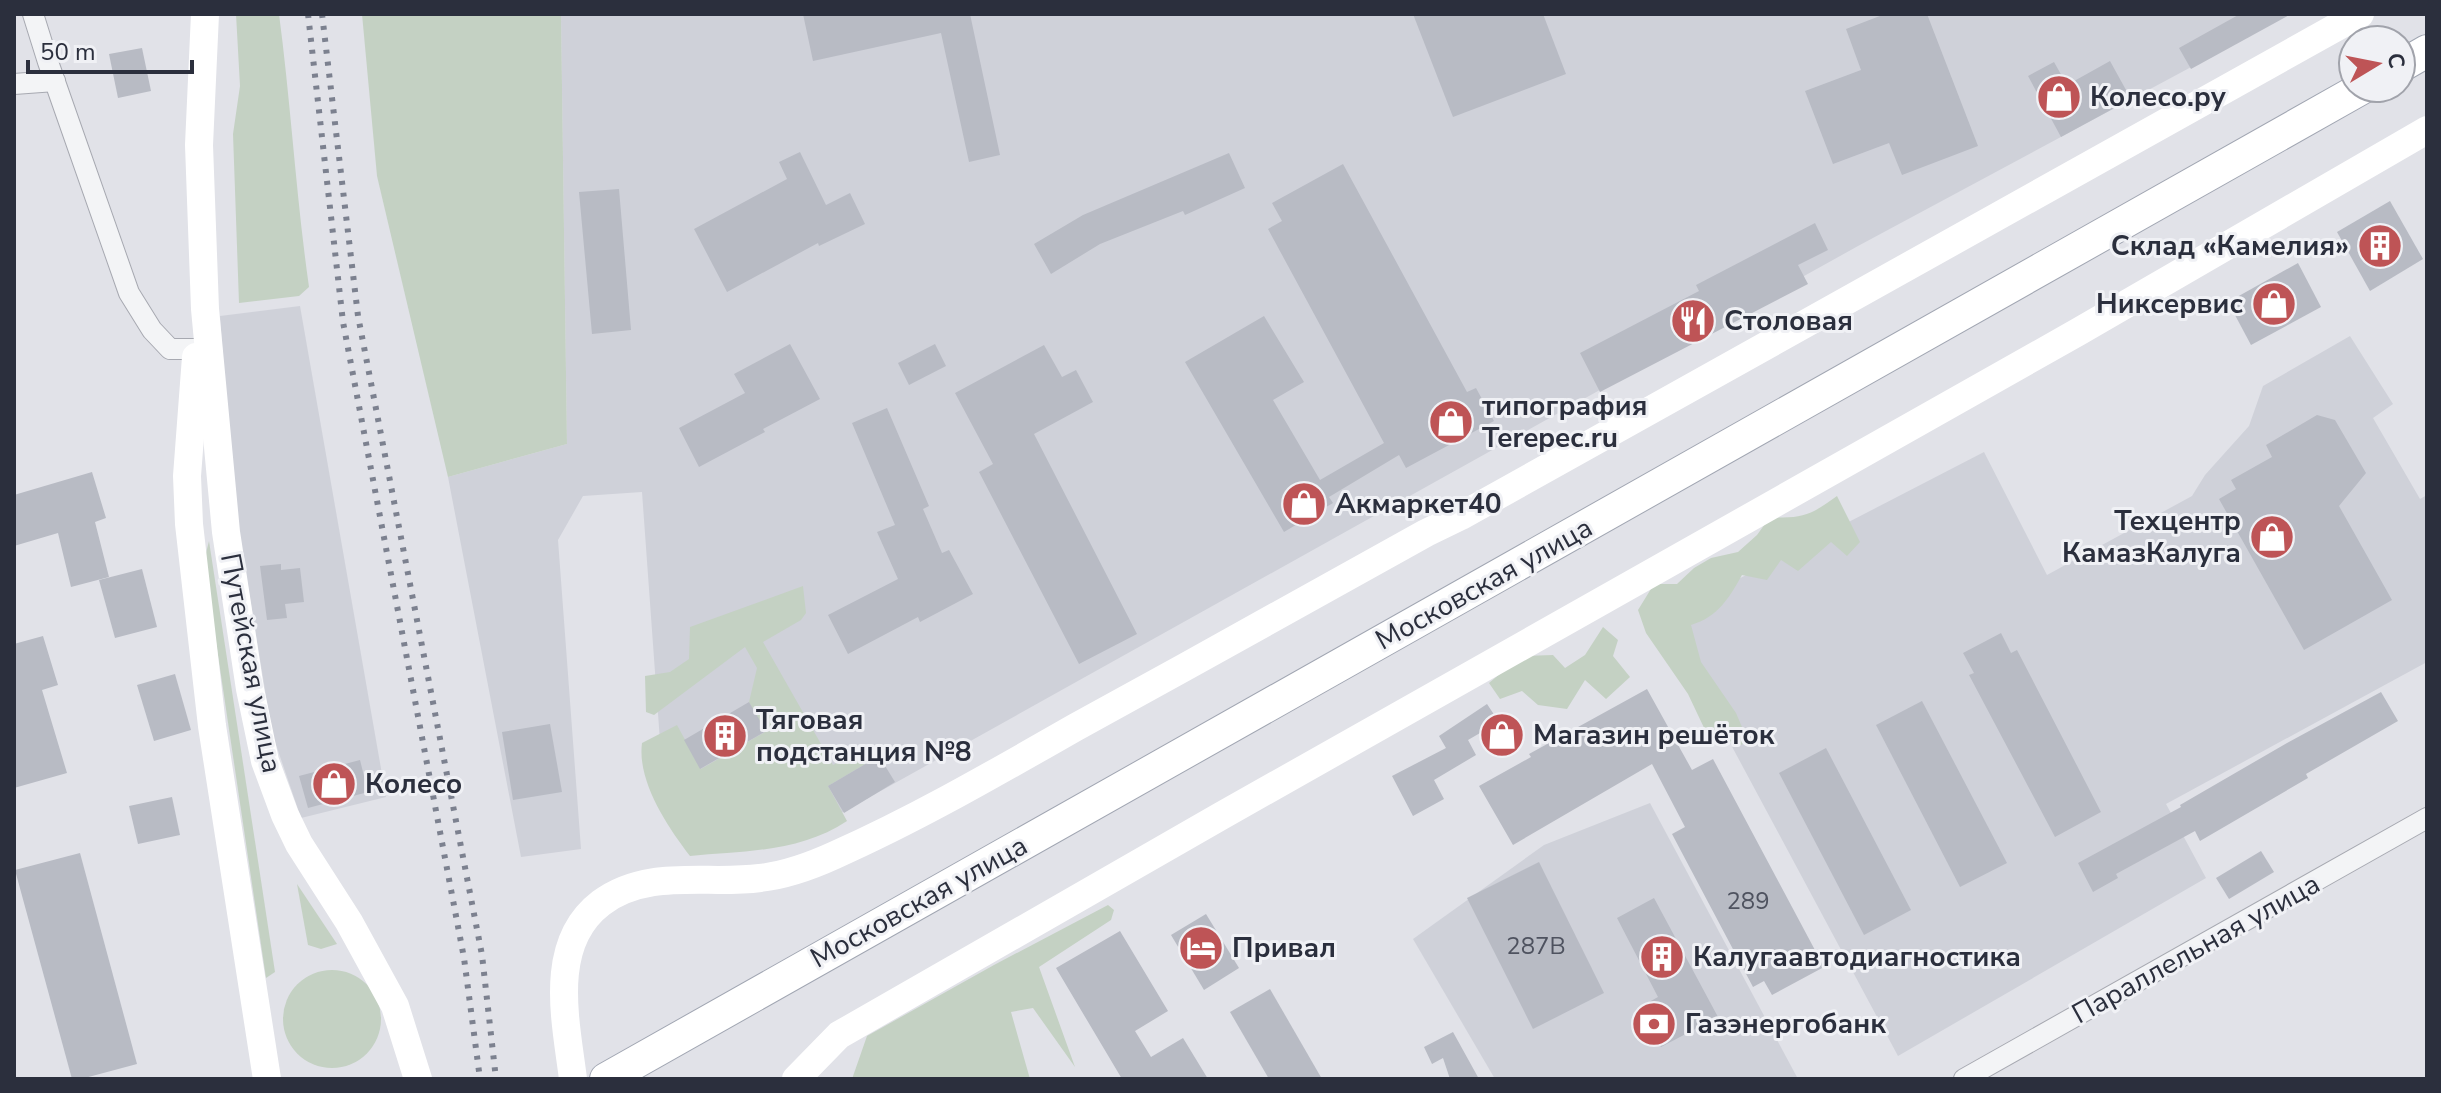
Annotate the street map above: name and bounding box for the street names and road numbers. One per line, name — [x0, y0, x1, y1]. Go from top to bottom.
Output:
street label: Московская улица — [1369, 509, 1599, 659]
street label: Путейская улица — [211, 550, 291, 776]
street label: Московская улица — [804, 827, 1034, 977]
street label: Параллельная улица — [2065, 865, 2327, 1033]

